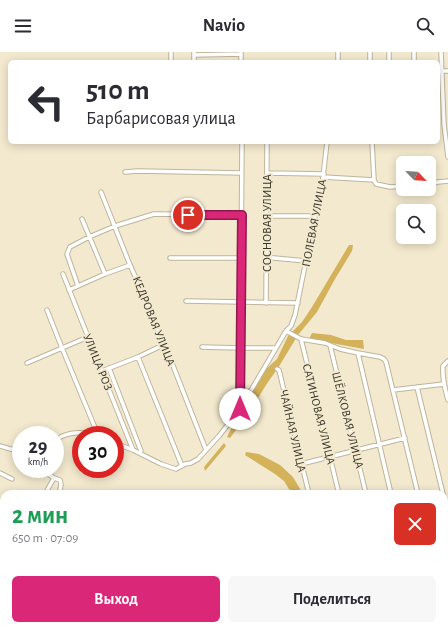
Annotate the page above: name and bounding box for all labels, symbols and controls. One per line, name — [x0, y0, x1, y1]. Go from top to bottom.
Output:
icon: menu — [12, 15, 34, 37]
icon: search — [414, 15, 436, 37]
text: Navio — [203, 17, 245, 35]
icon: left — [20, 76, 72, 128]
text: 510 m — [86, 77, 150, 105]
text: Барбарисовая улица — [86, 110, 236, 128]
north arrow — [396, 156, 436, 196]
map controls — [396, 156, 436, 244]
street label: СОСНОВАЯ УЛИЦА — [261, 174, 273, 272]
street label: ПОЛЕВАЯ УЛИЦА — [300, 178, 328, 268]
pin — [171, 198, 205, 232]
icon: arrive — [177, 204, 199, 226]
button: search — [396, 204, 436, 244]
street label: КЕДРОВАЯ УЛИЦА — [131, 274, 177, 368]
street label: УЛИЦА РОЗ — [81, 332, 115, 392]
street label: САТИНОВАЯ УЛИЦА — [301, 362, 337, 466]
street label: ШЁЛКОВАЯ УЛИЦА — [330, 370, 367, 470]
position arrow — [219, 388, 261, 430]
street label: ЧАЙНАЯ УЛИЦА — [278, 388, 309, 473]
speed limit sign: 30 — [72, 426, 124, 478]
text: 29 — [28, 437, 48, 457]
text: km/h — [28, 457, 48, 467]
button: close — [394, 503, 436, 545]
text: 2 мин — [12, 504, 68, 528]
text: 650 m · 07:09 — [12, 532, 78, 545]
button: Выход — [12, 576, 220, 622]
button: Поделиться — [228, 576, 436, 622]

